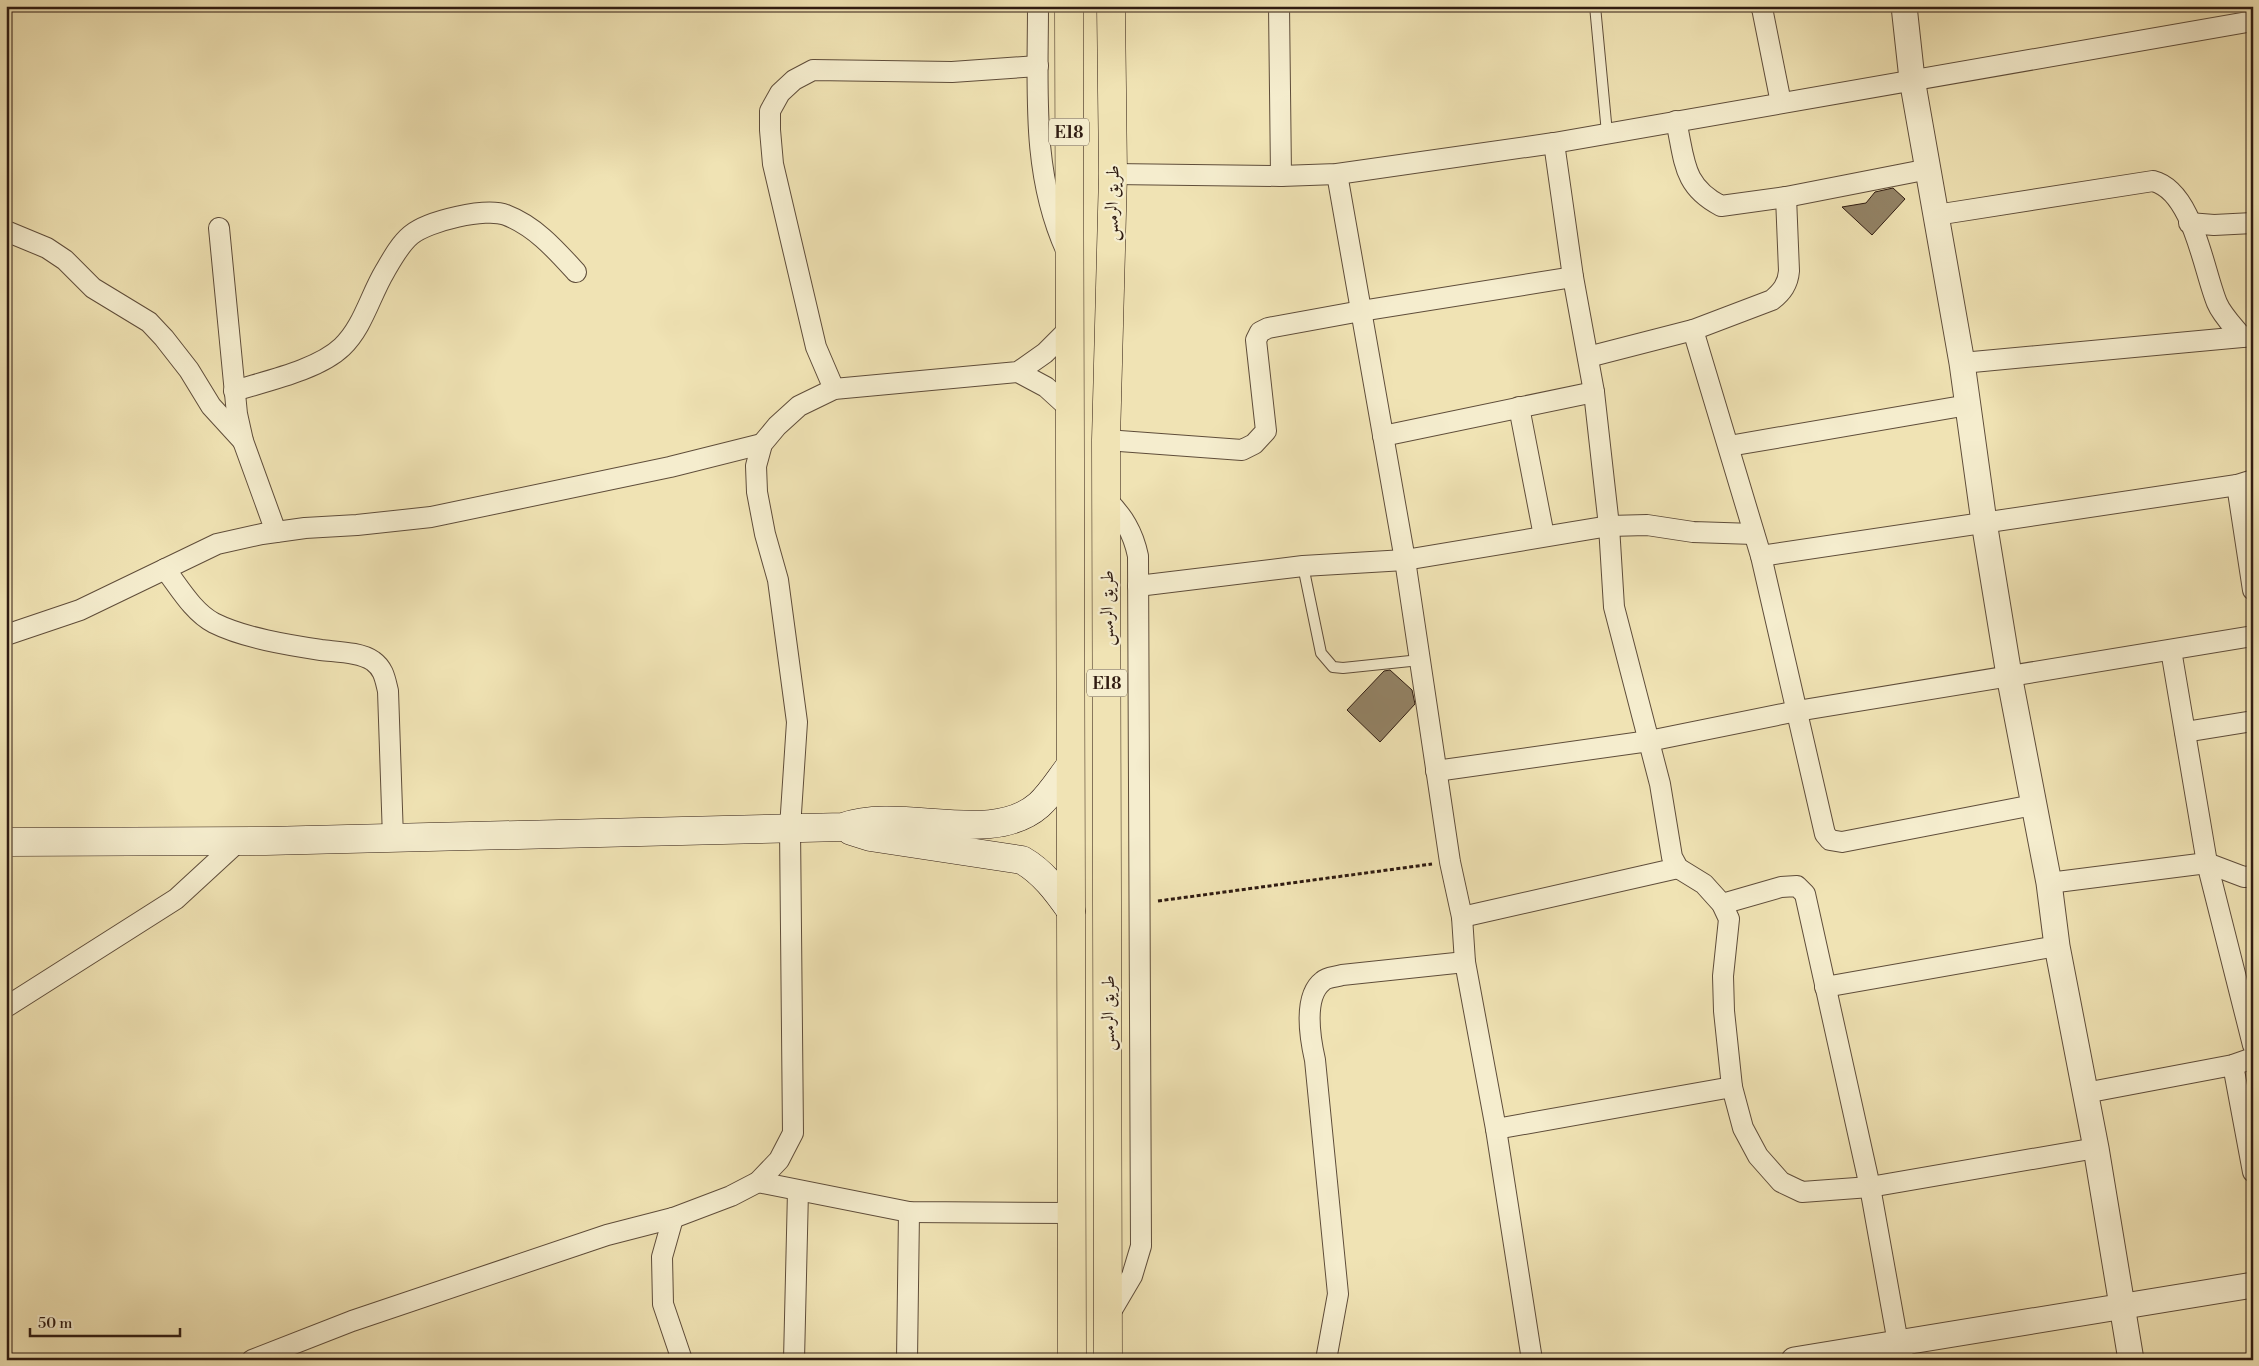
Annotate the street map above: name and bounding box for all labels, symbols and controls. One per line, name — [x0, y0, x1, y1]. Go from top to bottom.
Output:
road number: E18 — [1049, 118, 1089, 146]
street label: طريق الرمس — [1100, 165, 1125, 241]
street label: طريق الرمس — [1096, 570, 1119, 646]
road number: E18 — [1087, 670, 1127, 696]
street label: طريق الرمس — [1097, 975, 1120, 1051]
scale bar — [30, 1306, 180, 1338]
text: 50 m — [38, 1314, 72, 1333]

